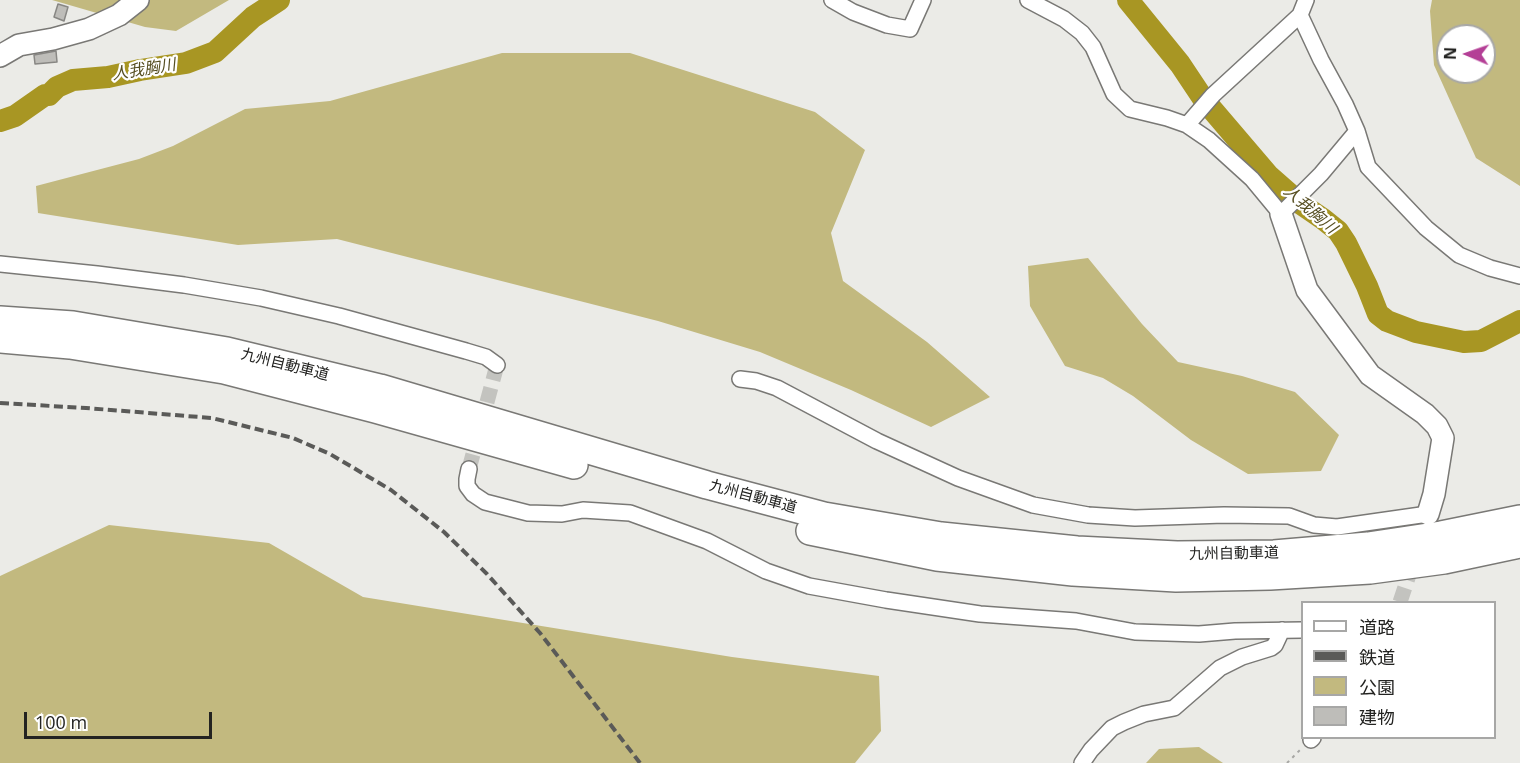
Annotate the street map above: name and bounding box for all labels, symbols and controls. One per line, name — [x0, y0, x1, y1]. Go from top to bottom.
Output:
north arrow — [1436, 24, 1496, 84]
text: N — [1439, 47, 1461, 60]
water label: 人我胸川 — [111, 56, 177, 84]
water label: 人我胸川 — [1280, 182, 1340, 238]
street label: 九州自動車道 — [239, 345, 331, 385]
street label: 九州自動車道 — [707, 477, 799, 517]
street label: 九州自動車道 — [1189, 544, 1279, 564]
legend — [1301, 601, 1496, 739]
text: 道路 — [1359, 615, 1395, 639]
text: 鉄道 — [1359, 645, 1395, 669]
text: 公園 — [1359, 675, 1395, 699]
scale bar — [27, 700, 214, 738]
text: 建物 — [1359, 705, 1395, 729]
text: 100 m — [35, 710, 87, 734]

